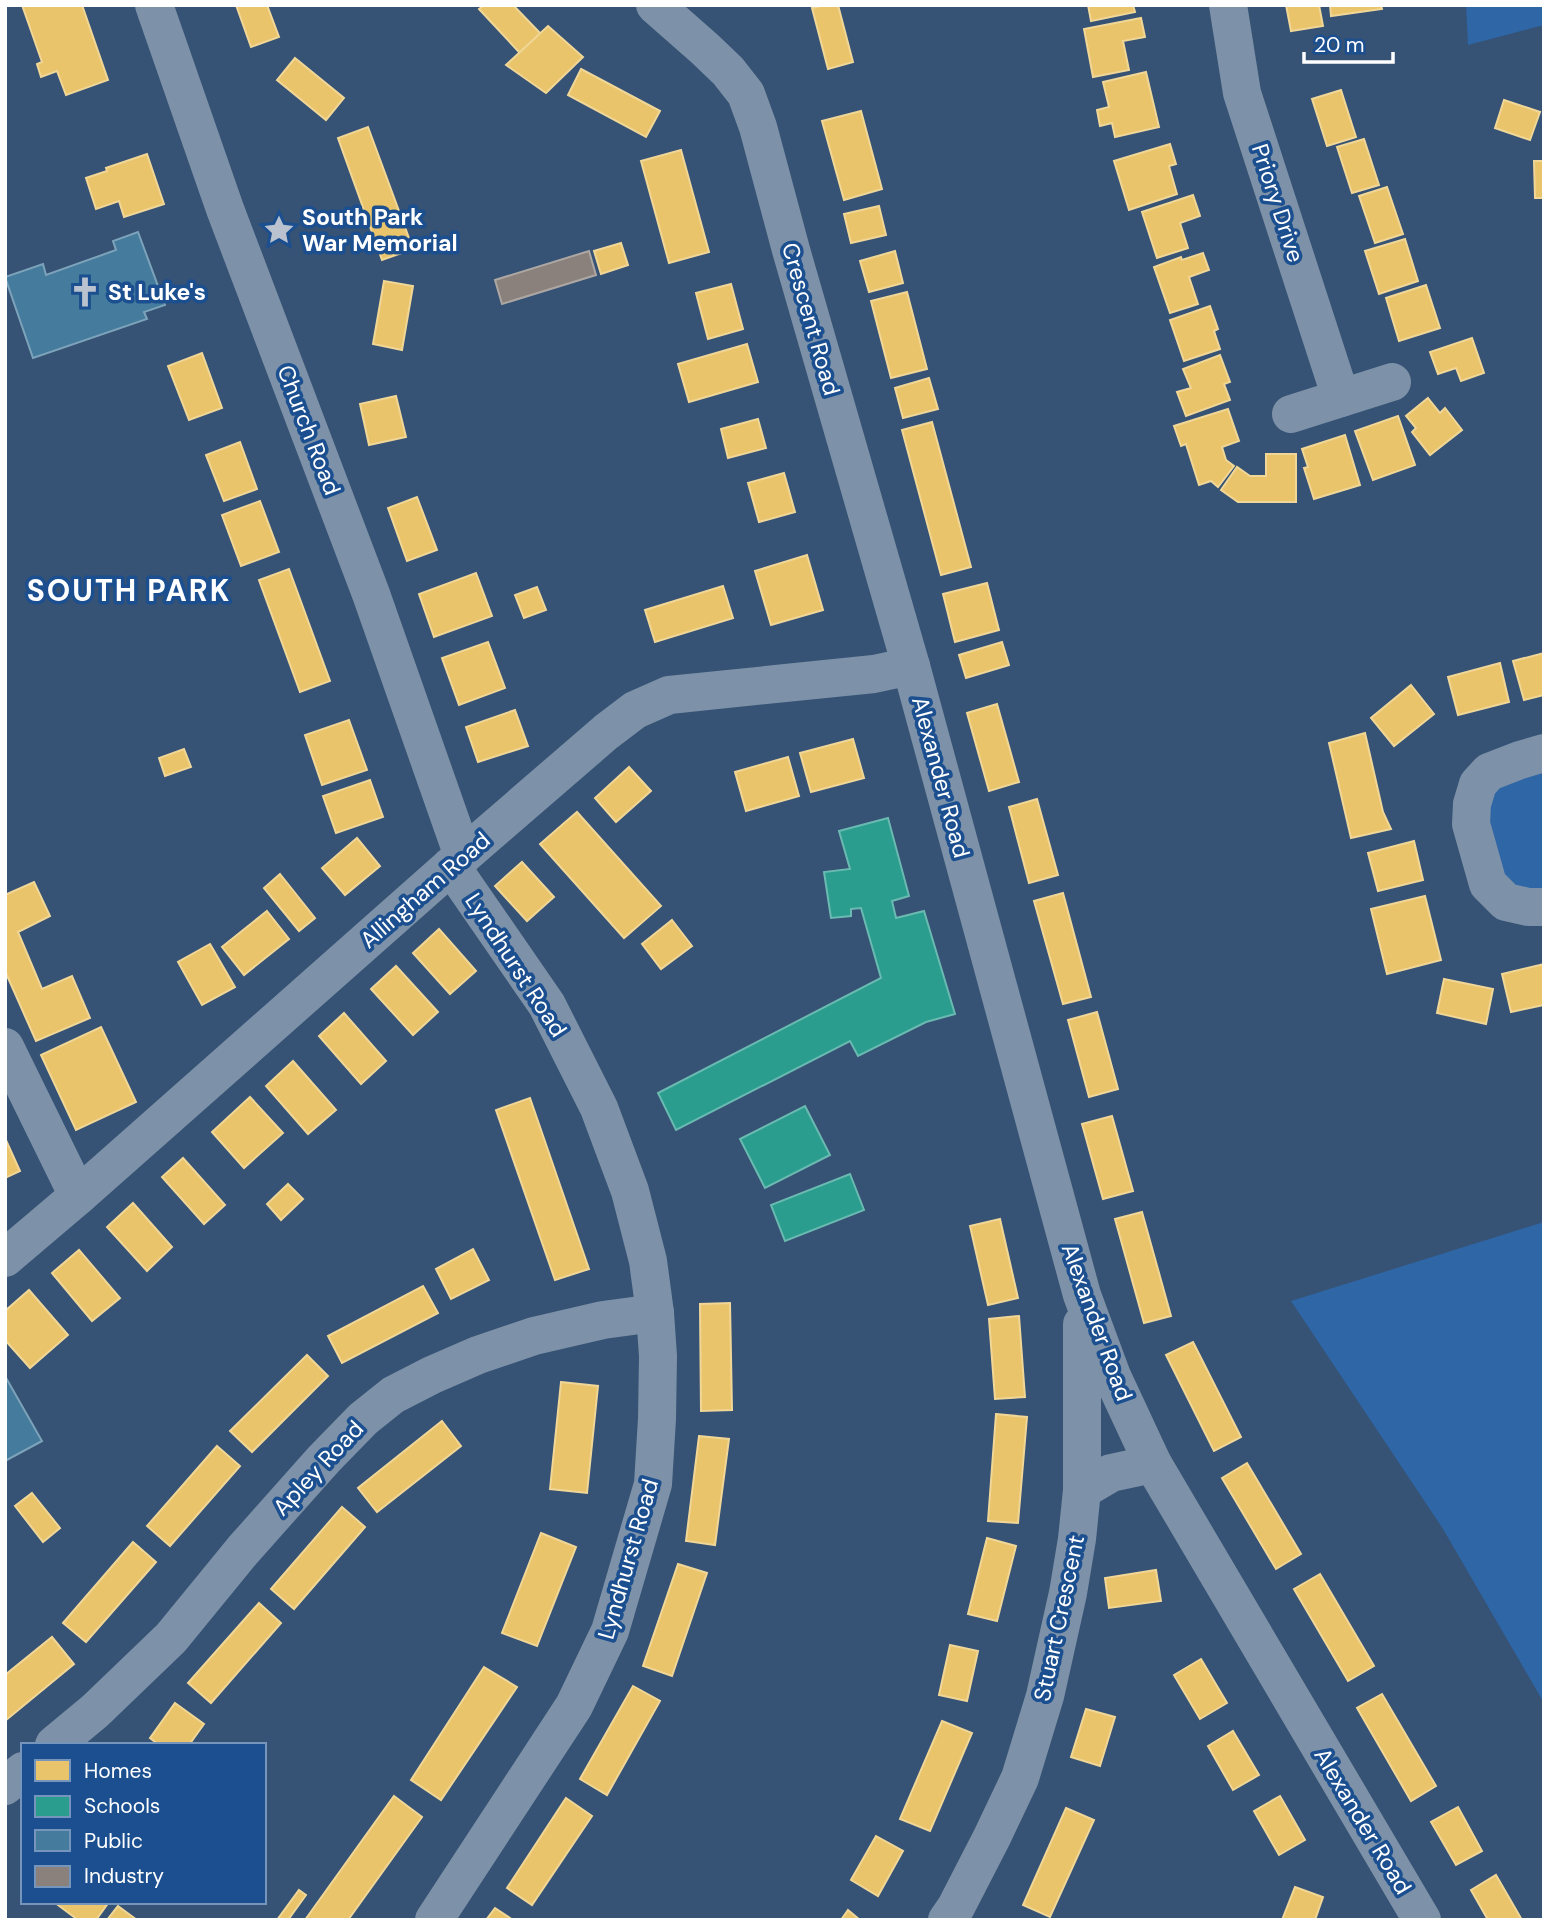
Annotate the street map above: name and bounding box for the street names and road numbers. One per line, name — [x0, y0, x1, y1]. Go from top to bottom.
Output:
street label: Priory Drive — [1245, 140, 1311, 266]
street label: Crescent Road — [775, 239, 847, 399]
street label: Church Road — [270, 361, 348, 499]
street label: Alexander Road — [905, 693, 977, 861]
street label: Allingham Road — [354, 825, 496, 955]
street label: Lyndhurst Road — [458, 887, 574, 1043]
street label: Alexander Road — [1055, 1239, 1139, 1405]
street label: Apley Road — [266, 1414, 370, 1522]
street label: Lyndhurst Road — [591, 1475, 665, 1643]
street label: Stuart Crescent — [1027, 1532, 1091, 1704]
street label: Alexander Road — [1307, 1742, 1419, 1900]

